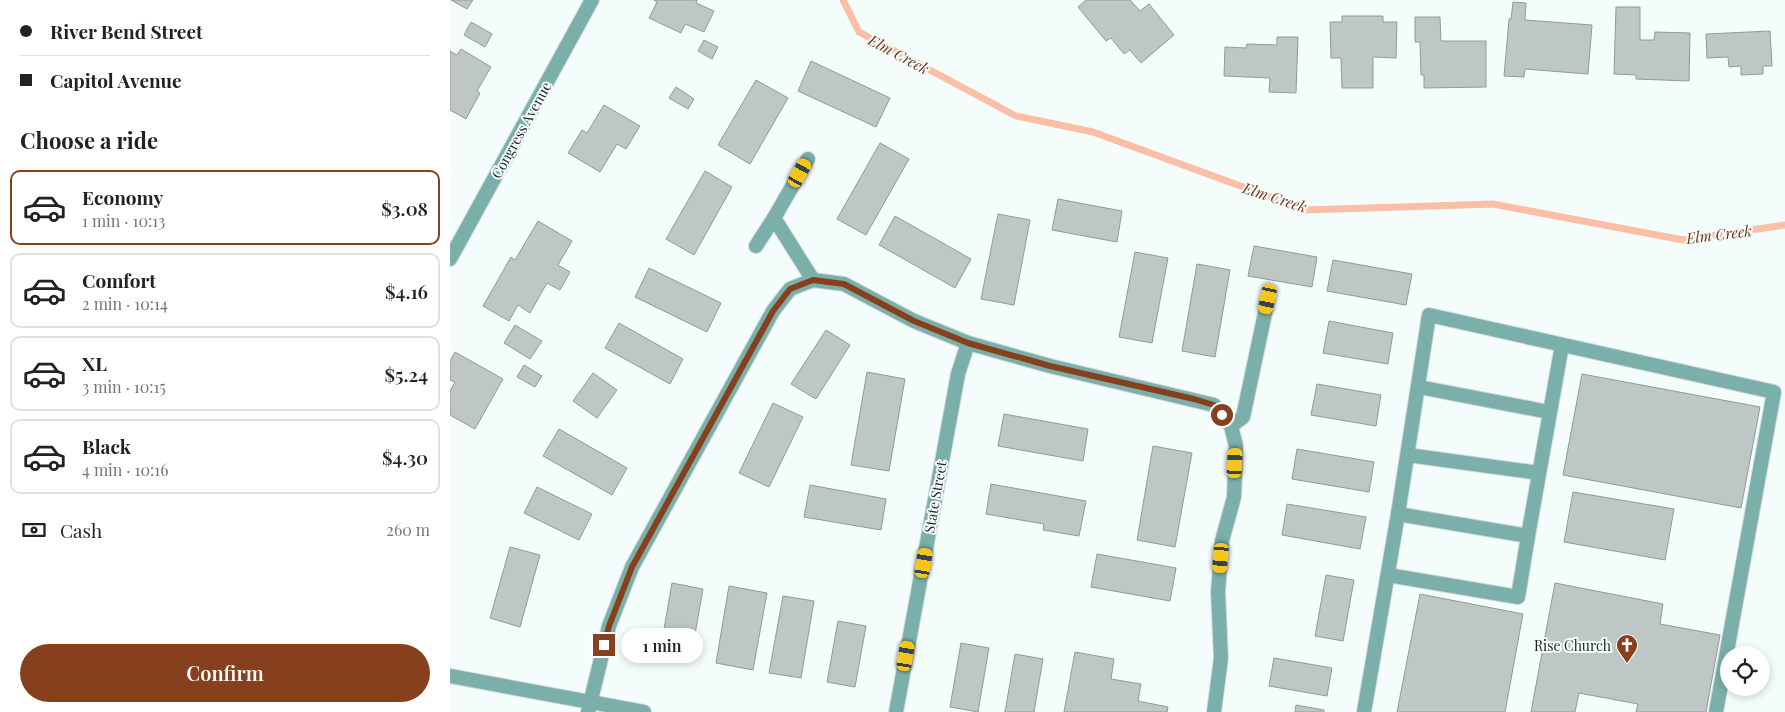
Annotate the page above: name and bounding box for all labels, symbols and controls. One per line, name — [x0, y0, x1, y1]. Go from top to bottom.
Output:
text: River Bend Street — [50, 18, 203, 44]
water label: Elm Creek — [864, 29, 933, 78]
text: Capitol Avenue — [50, 67, 182, 93]
street label: Congress Avenue — [487, 78, 555, 182]
text: Choose a ride — [20, 125, 158, 155]
car — [786, 156, 813, 190]
water label: Elm Creek — [1240, 177, 1310, 217]
text: Economy — [82, 184, 163, 210]
icon: car — [22, 185, 67, 230]
text: $3.08 — [381, 195, 428, 221]
text: 1 min · 10:13 — [82, 210, 165, 231]
water label: Elm Creek — [1684, 220, 1753, 248]
text: Comfort — [82, 267, 156, 293]
icon: car — [22, 268, 67, 313]
text: $4.16 — [385, 278, 428, 304]
car — [1257, 283, 1278, 315]
text: 2 min · 10:14 — [82, 293, 168, 314]
text: XL — [82, 350, 107, 376]
icon: car — [22, 351, 67, 396]
text: $5.24 — [384, 361, 428, 387]
text: 3 min · 10:15 — [82, 376, 166, 397]
route start — [1211, 404, 1233, 426]
text: Black — [82, 433, 131, 459]
icon: car — [22, 434, 67, 479]
text: $4.30 — [382, 444, 428, 470]
car — [1226, 448, 1243, 478]
text: 4 min · 10:16 — [82, 459, 169, 480]
street label: State Street — [919, 459, 951, 534]
icon: cash — [20, 516, 48, 544]
text: Cash — [60, 517, 102, 543]
text: 260 m — [386, 519, 430, 540]
car — [1212, 542, 1229, 574]
car — [914, 547, 933, 579]
callout: 1 min — [622, 628, 704, 662]
church icon: Rise Church — [1615, 633, 1639, 664]
route end — [593, 634, 615, 656]
text: 1 min — [643, 635, 681, 656]
place label: Rise Church — [1534, 636, 1612, 655]
car — [896, 640, 915, 672]
button: Confirm — [20, 644, 430, 702]
map controls — [1720, 646, 1770, 696]
button: locate — [1720, 646, 1770, 696]

